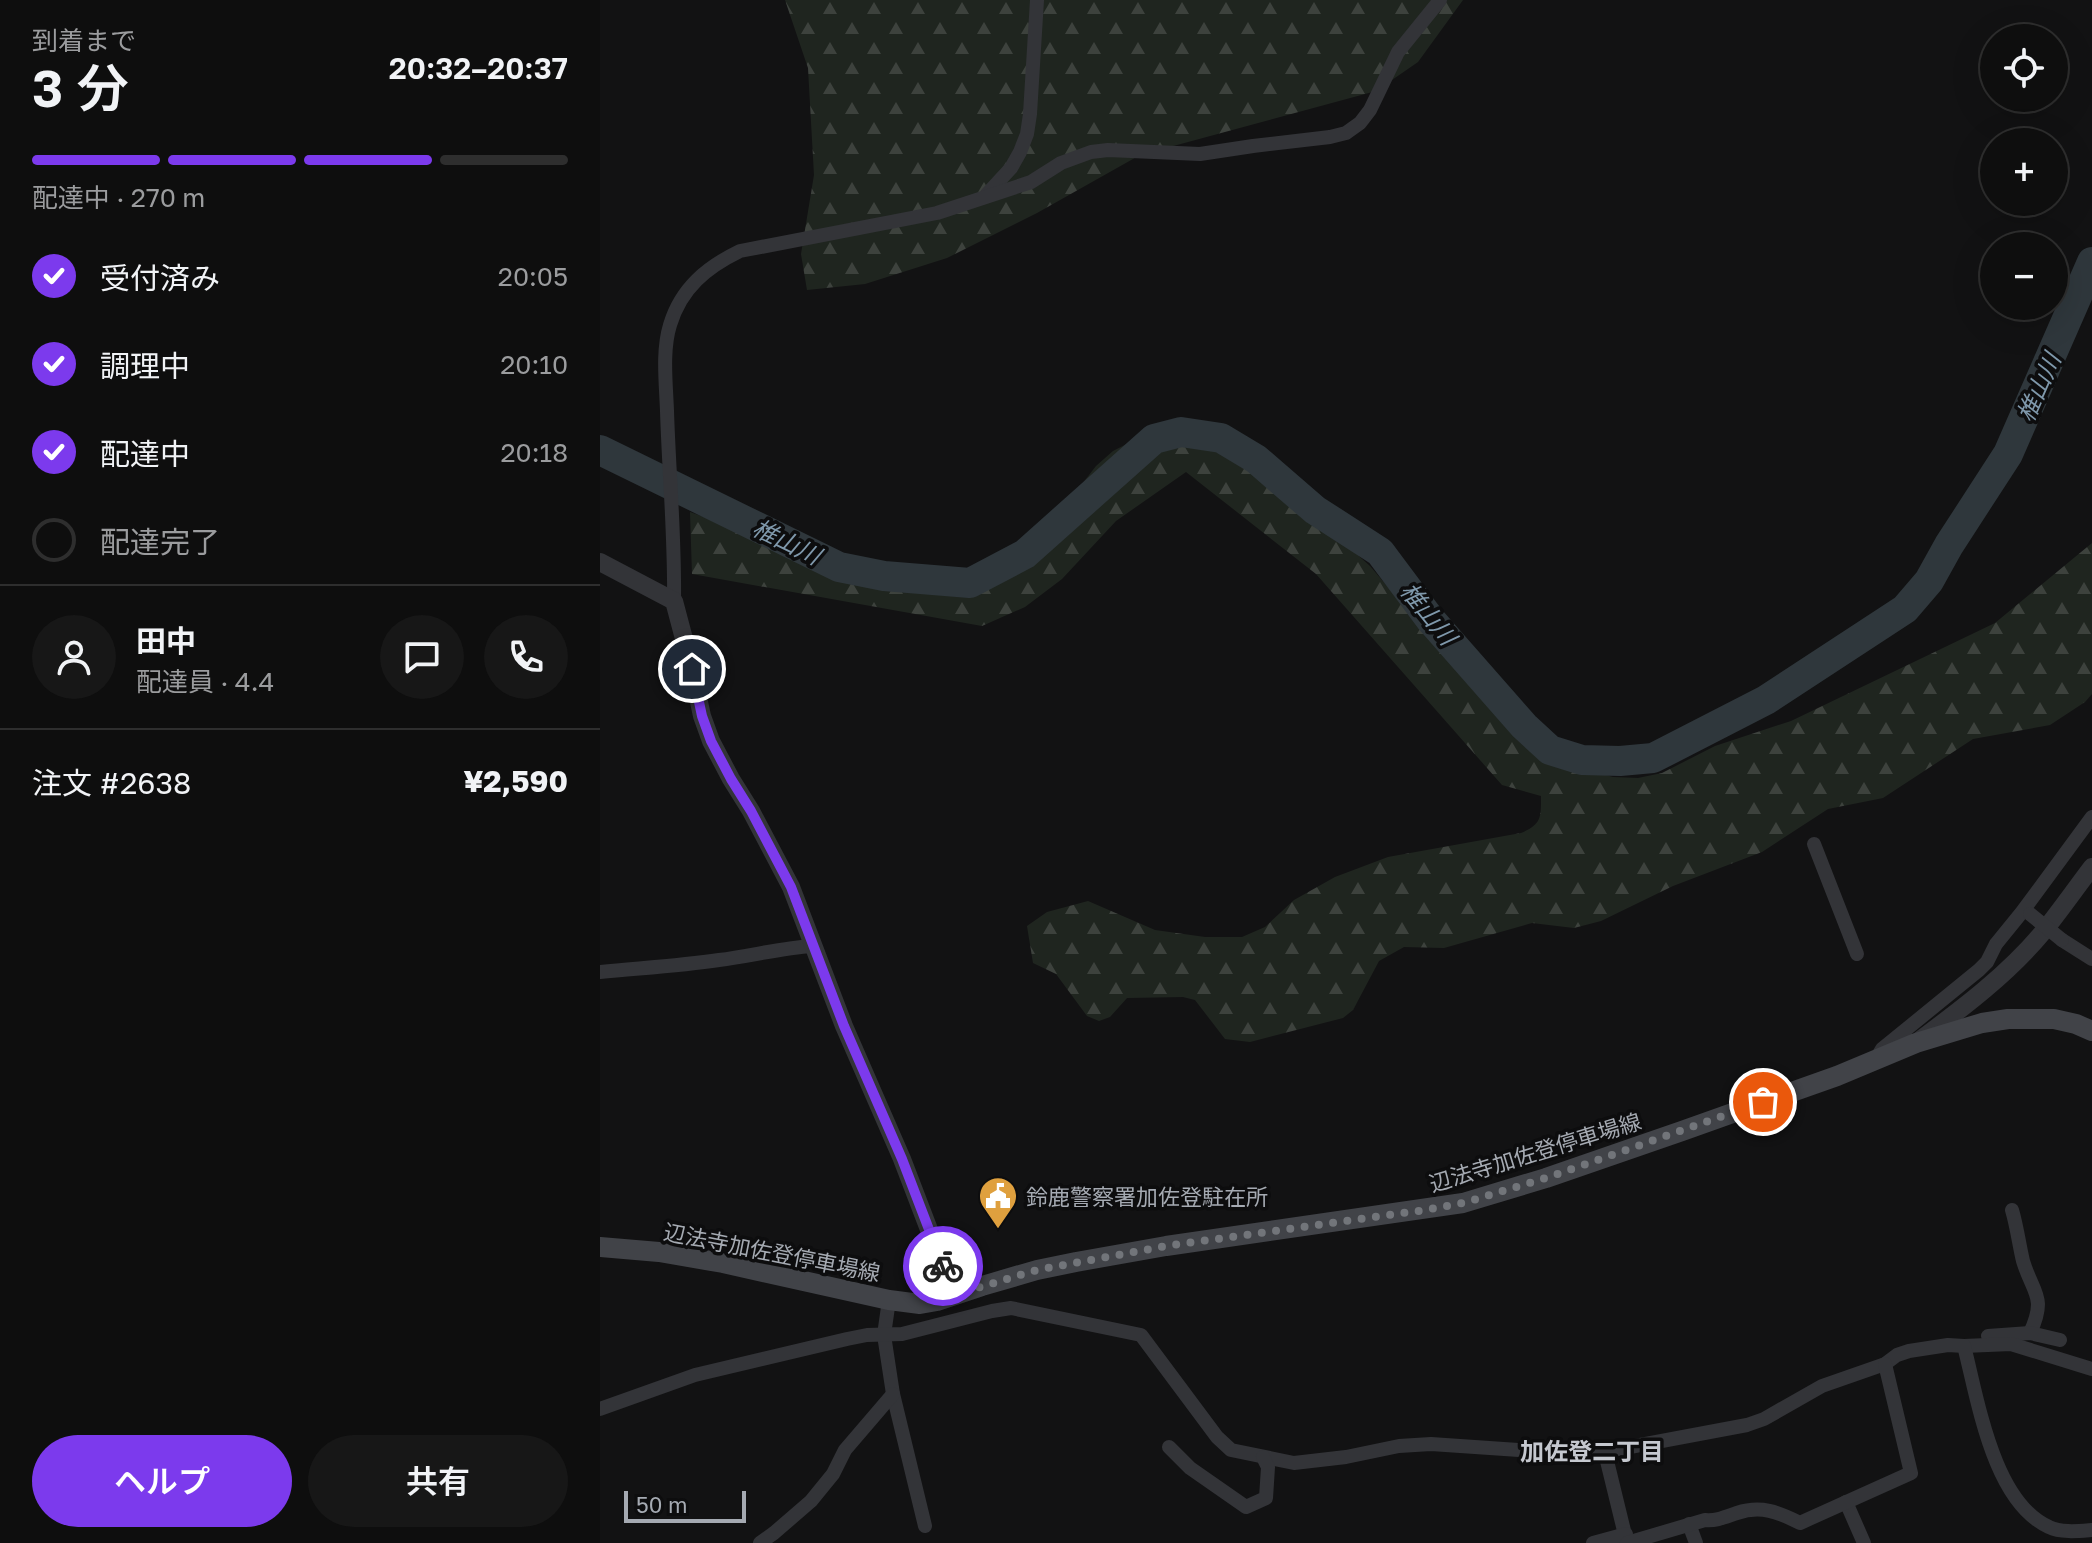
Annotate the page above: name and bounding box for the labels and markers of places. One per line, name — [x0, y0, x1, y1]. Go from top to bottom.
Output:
pin — [658, 635, 726, 703]
pin — [1729, 1068, 1797, 1136]
public building icon: 鈴鹿警察署加佐登駐在所 — [977, 1175, 1019, 1230]
place label: 鈴鹿警察署加佐登駐在所 — [1026, 1183, 1268, 1210]

